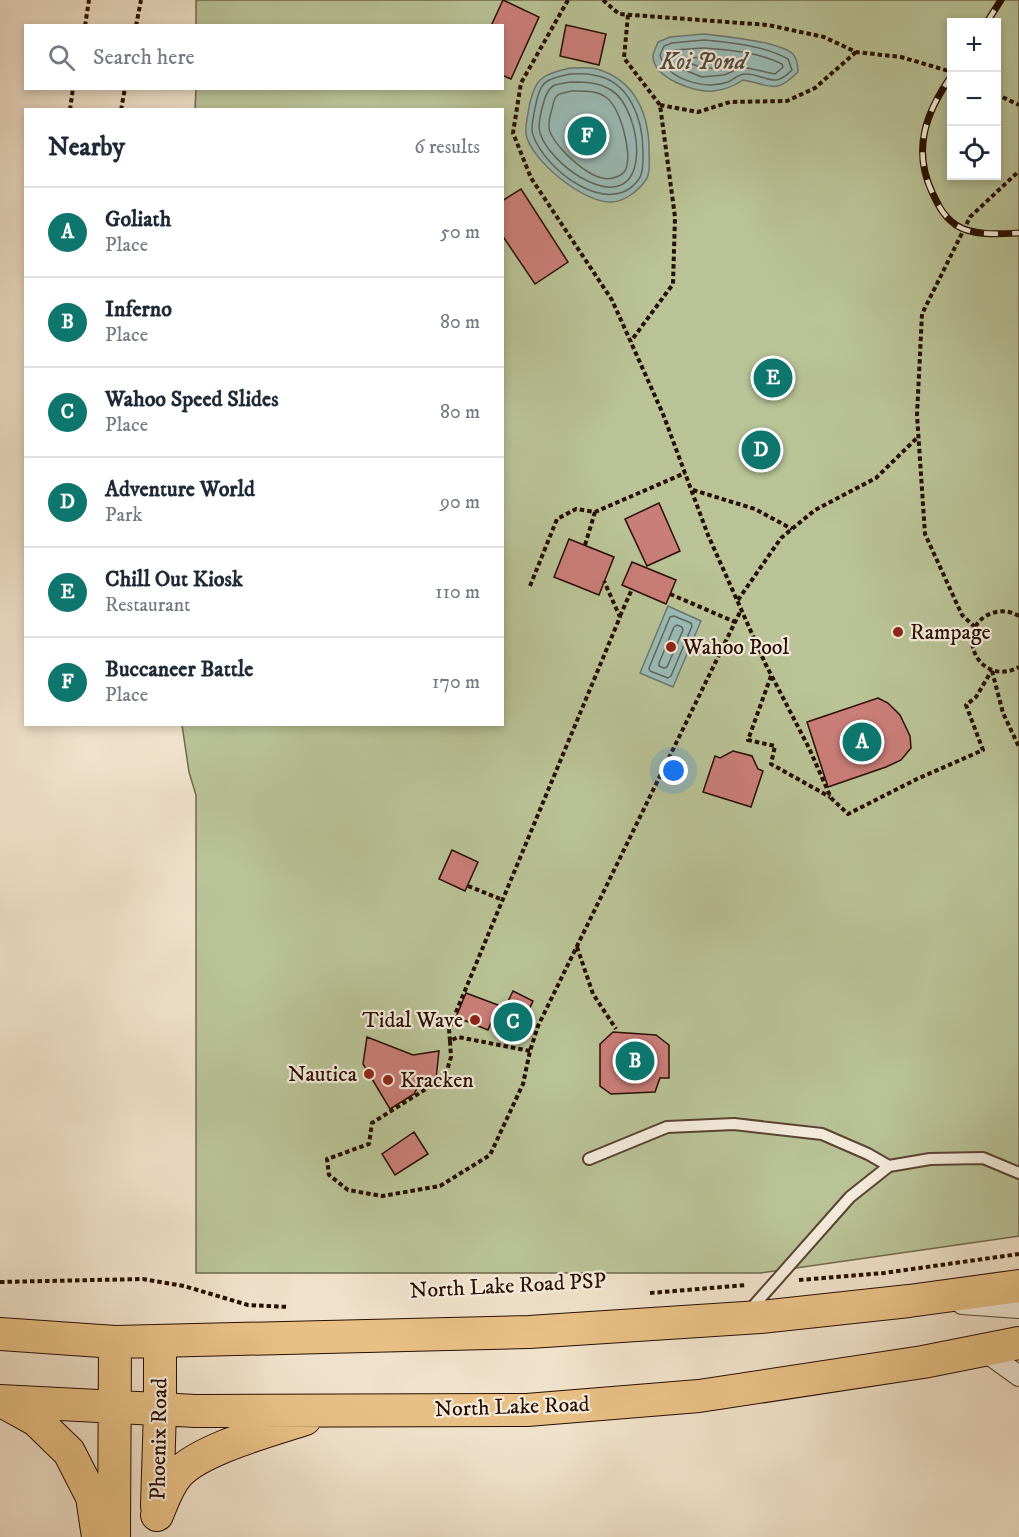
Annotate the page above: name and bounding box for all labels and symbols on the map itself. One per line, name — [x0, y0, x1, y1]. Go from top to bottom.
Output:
water label: Koi Pond — [659, 47, 750, 77]
pin: F — [568, 114, 606, 158]
pin: E — [754, 356, 792, 400]
pin: D — [742, 428, 780, 472]
place label: Rampage — [910, 619, 991, 646]
marker: Rampage — [891, 625, 905, 639]
place label: Wahoo Pool — [682, 634, 789, 661]
marker: Wahoo Pool — [664, 640, 678, 654]
pin: A — [842, 720, 882, 764]
your location — [659, 756, 688, 785]
pin: C — [494, 1000, 532, 1044]
place label: Tidal Wave — [362, 1007, 463, 1034]
marker: Tidal Wave — [468, 1013, 482, 1027]
pin: B — [616, 1038, 654, 1084]
place label: Nautica — [288, 1061, 358, 1088]
marker: Nautica — [362, 1067, 376, 1081]
place label: Kracken — [400, 1067, 474, 1094]
marker: Kracken — [381, 1073, 395, 1087]
street label: North Lake Road PSP — [409, 1267, 607, 1305]
street label: Phoenix Road — [144, 1378, 174, 1500]
street label: North Lake Road — [434, 1391, 590, 1423]

